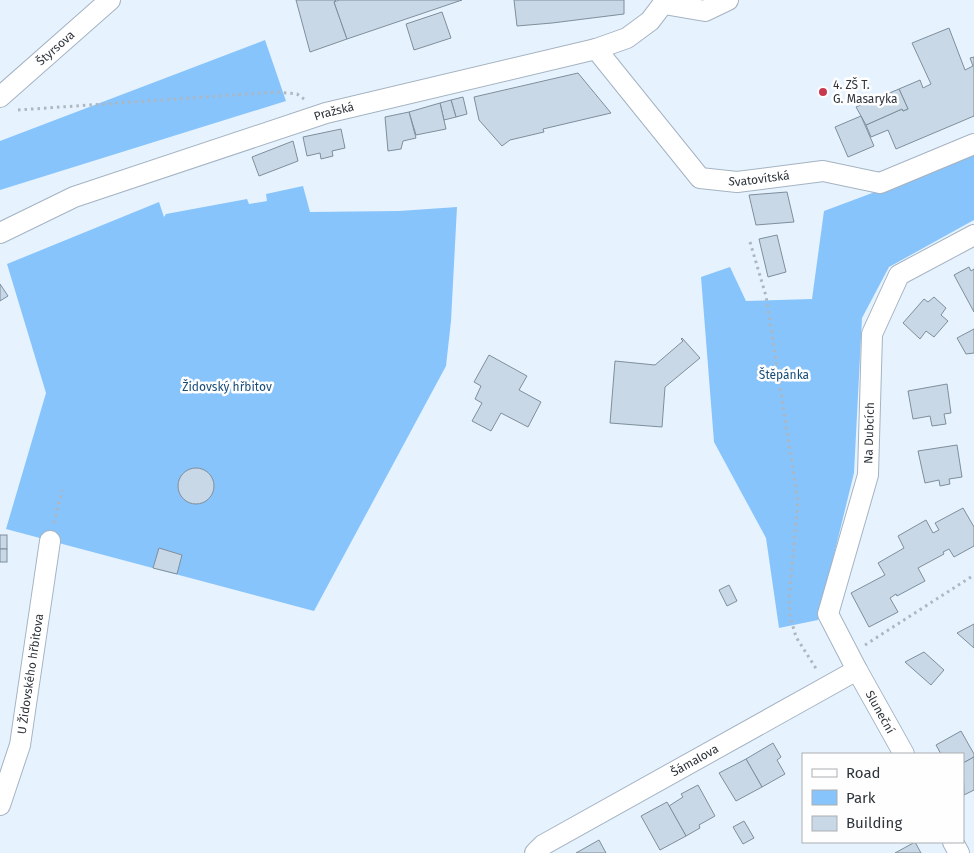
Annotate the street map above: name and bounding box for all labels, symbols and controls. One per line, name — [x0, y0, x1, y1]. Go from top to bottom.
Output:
street label: Štyrsova — [33, 28, 77, 69]
place label: 4. ZŠ T. G. Masaryka — [833, 77, 897, 106]
marker: 4. ZŠ T. G. Masaryka — [817, 86, 829, 98]
street label: Pražská — [312, 100, 355, 124]
street label: Svatovítská — [728, 168, 790, 189]
park label: Štěpánka — [759, 367, 809, 382]
park label: Židovský hřbitov — [182, 379, 272, 394]
street label: Na Dubcích — [861, 402, 877, 464]
street label: U Židovského hřbitova — [15, 613, 46, 735]
street label: Sluneční — [863, 688, 898, 736]
street label: Šámalova — [668, 742, 721, 779]
legend — [802, 753, 964, 843]
text: Road — [846, 764, 881, 782]
text: Park — [846, 789, 876, 807]
text: Building — [846, 814, 902, 832]

